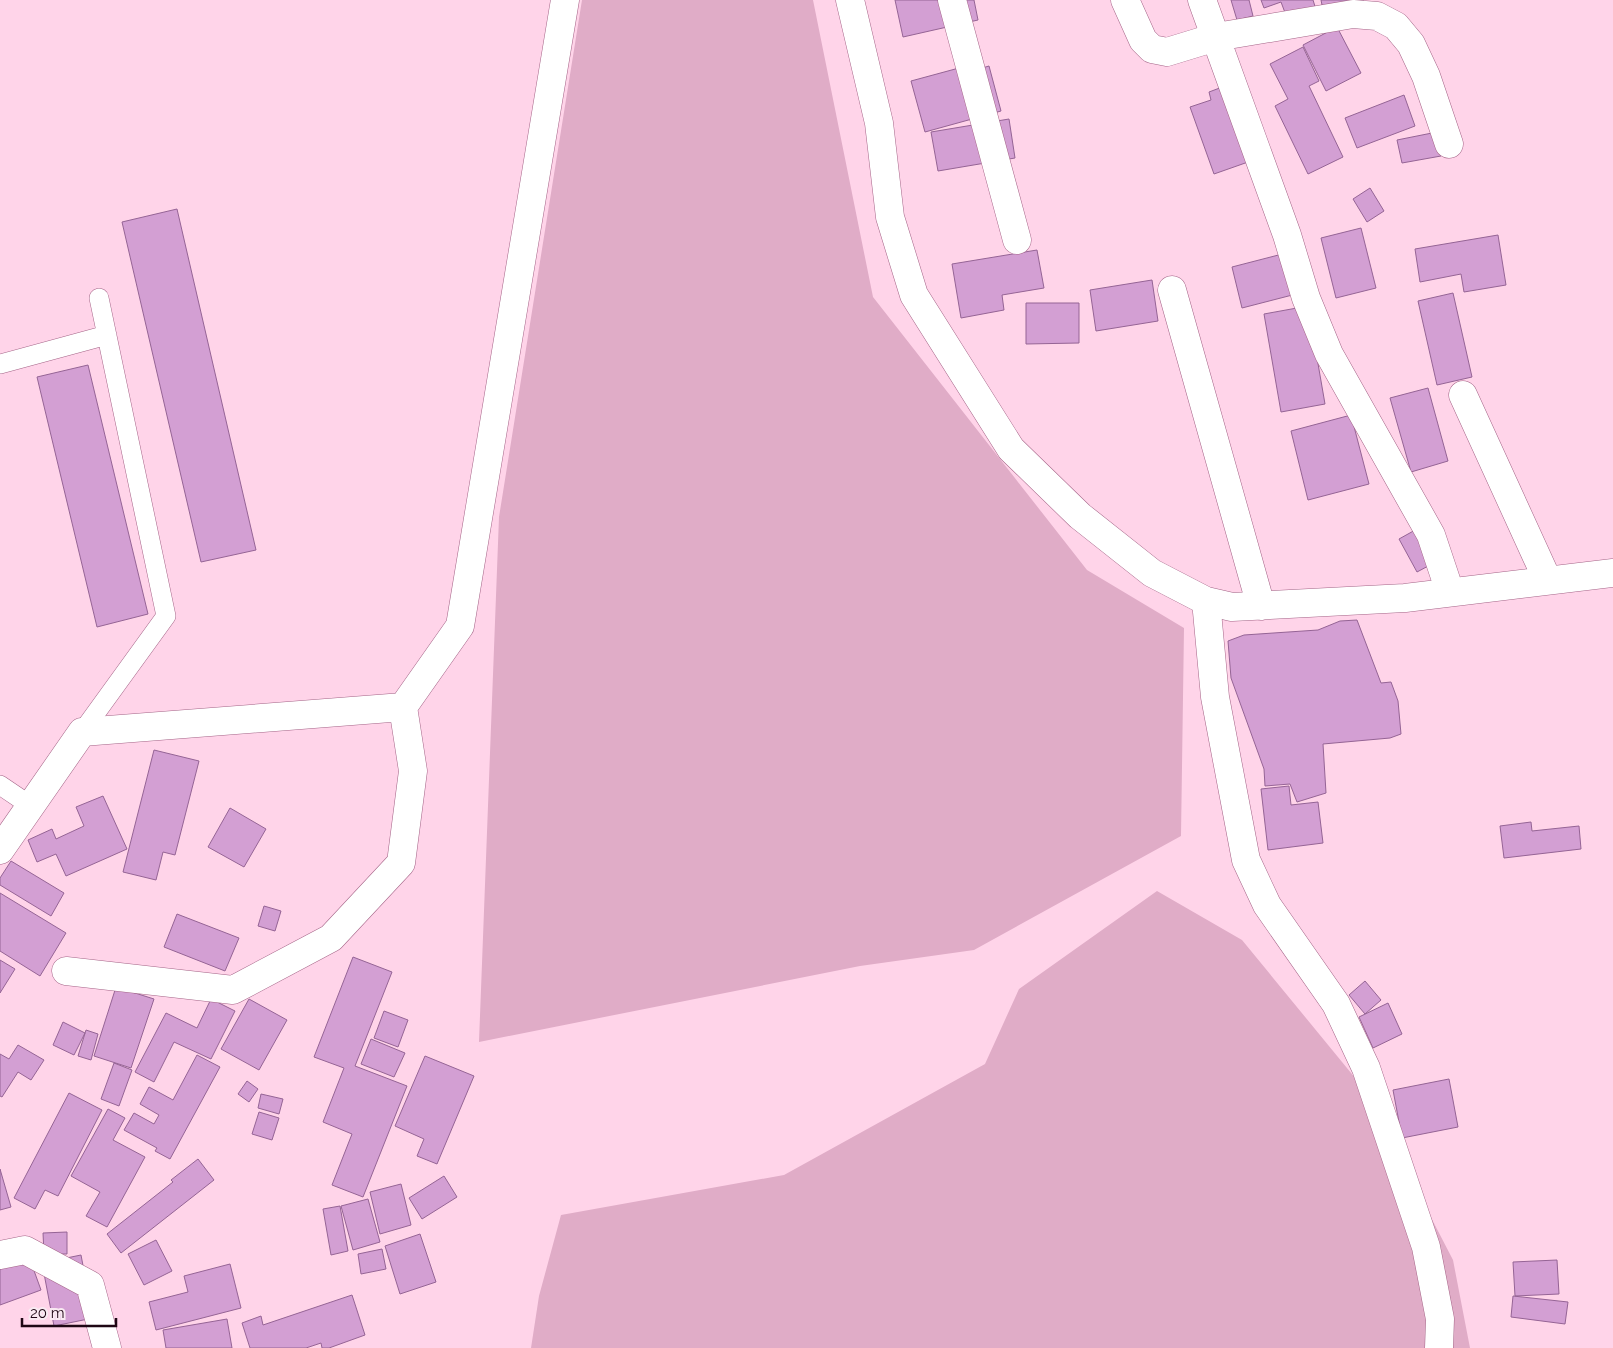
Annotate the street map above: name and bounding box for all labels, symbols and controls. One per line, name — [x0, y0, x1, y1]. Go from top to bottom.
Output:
scale bar — [22, 1296, 116, 1328]
text: 20 m — [30, 1304, 65, 1322]

